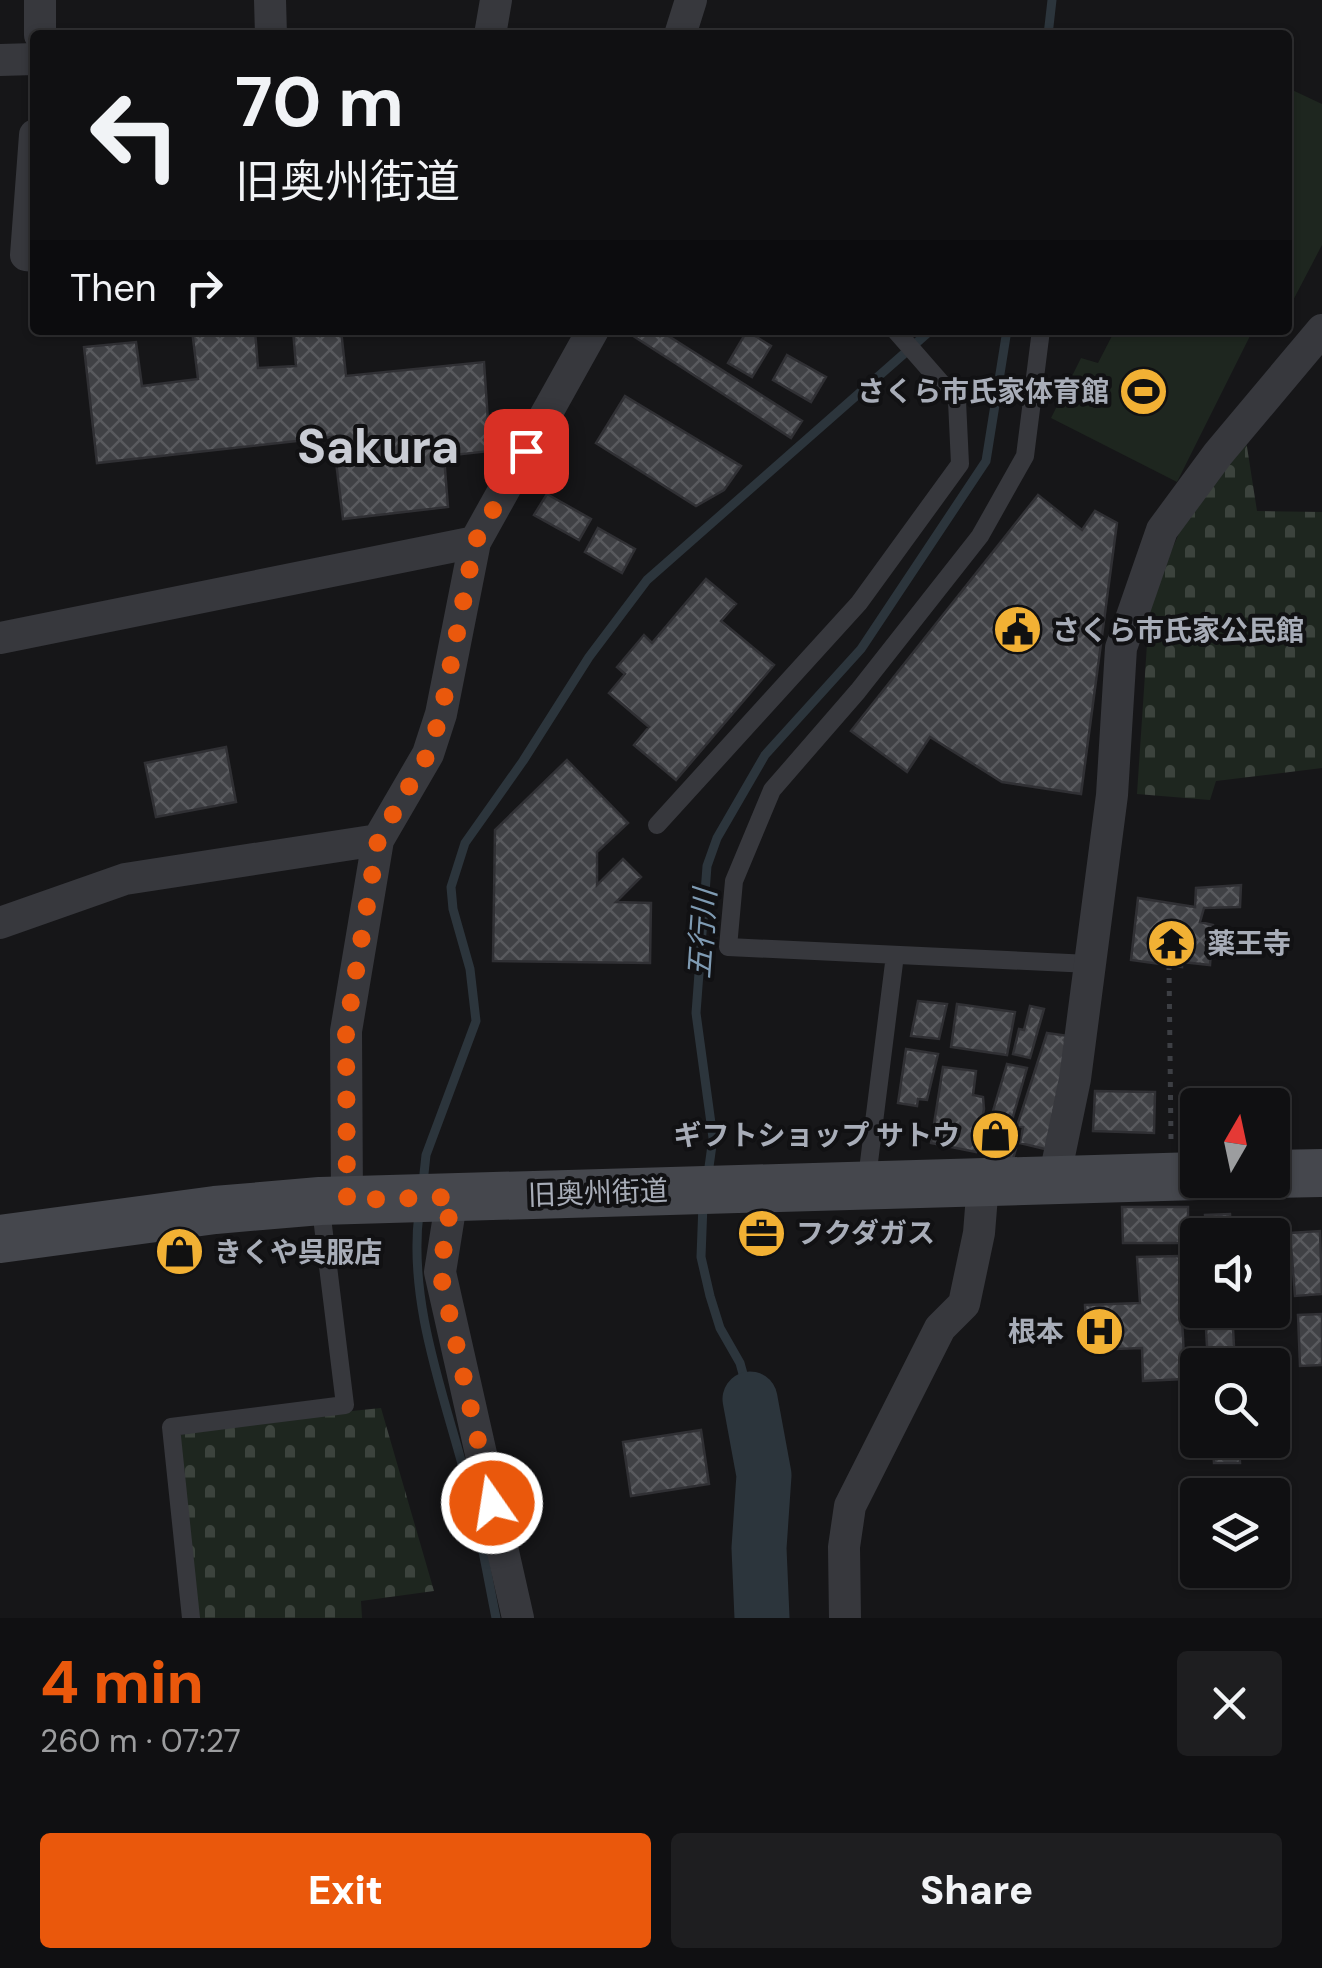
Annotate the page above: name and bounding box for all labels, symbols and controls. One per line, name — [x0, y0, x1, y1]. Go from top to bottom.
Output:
text: 70 m — [235, 57, 404, 148]
icon: left — [70, 70, 200, 200]
text: 旧奥州街道 — [235, 152, 460, 211]
icon: right — [177, 260, 232, 315]
text: Then — [70, 263, 157, 313]
sports icon: さくら市氏家体育館 — [1118, 365, 1170, 417]
place label: さくら市氏家体育館 — [857, 373, 1109, 410]
pin — [484, 409, 569, 494]
district label: Sakura — [297, 415, 459, 478]
icon: arrive — [499, 424, 554, 479]
public building icon: さくら市氏家公民館 — [991, 604, 1043, 656]
place label: さくら市氏家公民館 — [1052, 612, 1304, 649]
water label: 五行川 — [679, 885, 725, 980]
temple icon: 薬王寺 — [1146, 917, 1198, 969]
place label: 薬王寺 — [1207, 925, 1291, 962]
north arrow — [1180, 1088, 1290, 1198]
map controls — [1180, 1088, 1290, 1588]
shop icon: ギフトショップ サトウ — [969, 1109, 1021, 1161]
place label: ギフトショップ サトウ — [673, 1117, 960, 1154]
street label: 旧奥州街道 — [527, 1172, 669, 1214]
office icon: フクダガス — [735, 1207, 787, 1259]
place label: フクダガス — [796, 1215, 935, 1252]
button: sound — [1180, 1218, 1290, 1328]
shop icon: きくや呉服店 — [153, 1226, 205, 1278]
place label: きくや呉服店 — [214, 1234, 382, 1271]
hospital icon: 根本 — [1073, 1305, 1125, 1357]
place label: 根本 — [1008, 1313, 1064, 1350]
button: search — [1180, 1348, 1290, 1458]
position arrow — [440, 1451, 544, 1555]
button: layers — [1180, 1478, 1290, 1588]
text: 4 min — [40, 1643, 204, 1722]
button: close — [1177, 1651, 1282, 1756]
text: 260 m · 07:27 — [40, 1720, 241, 1762]
button: Exit — [40, 1833, 651, 1948]
button: Share — [671, 1833, 1282, 1948]

